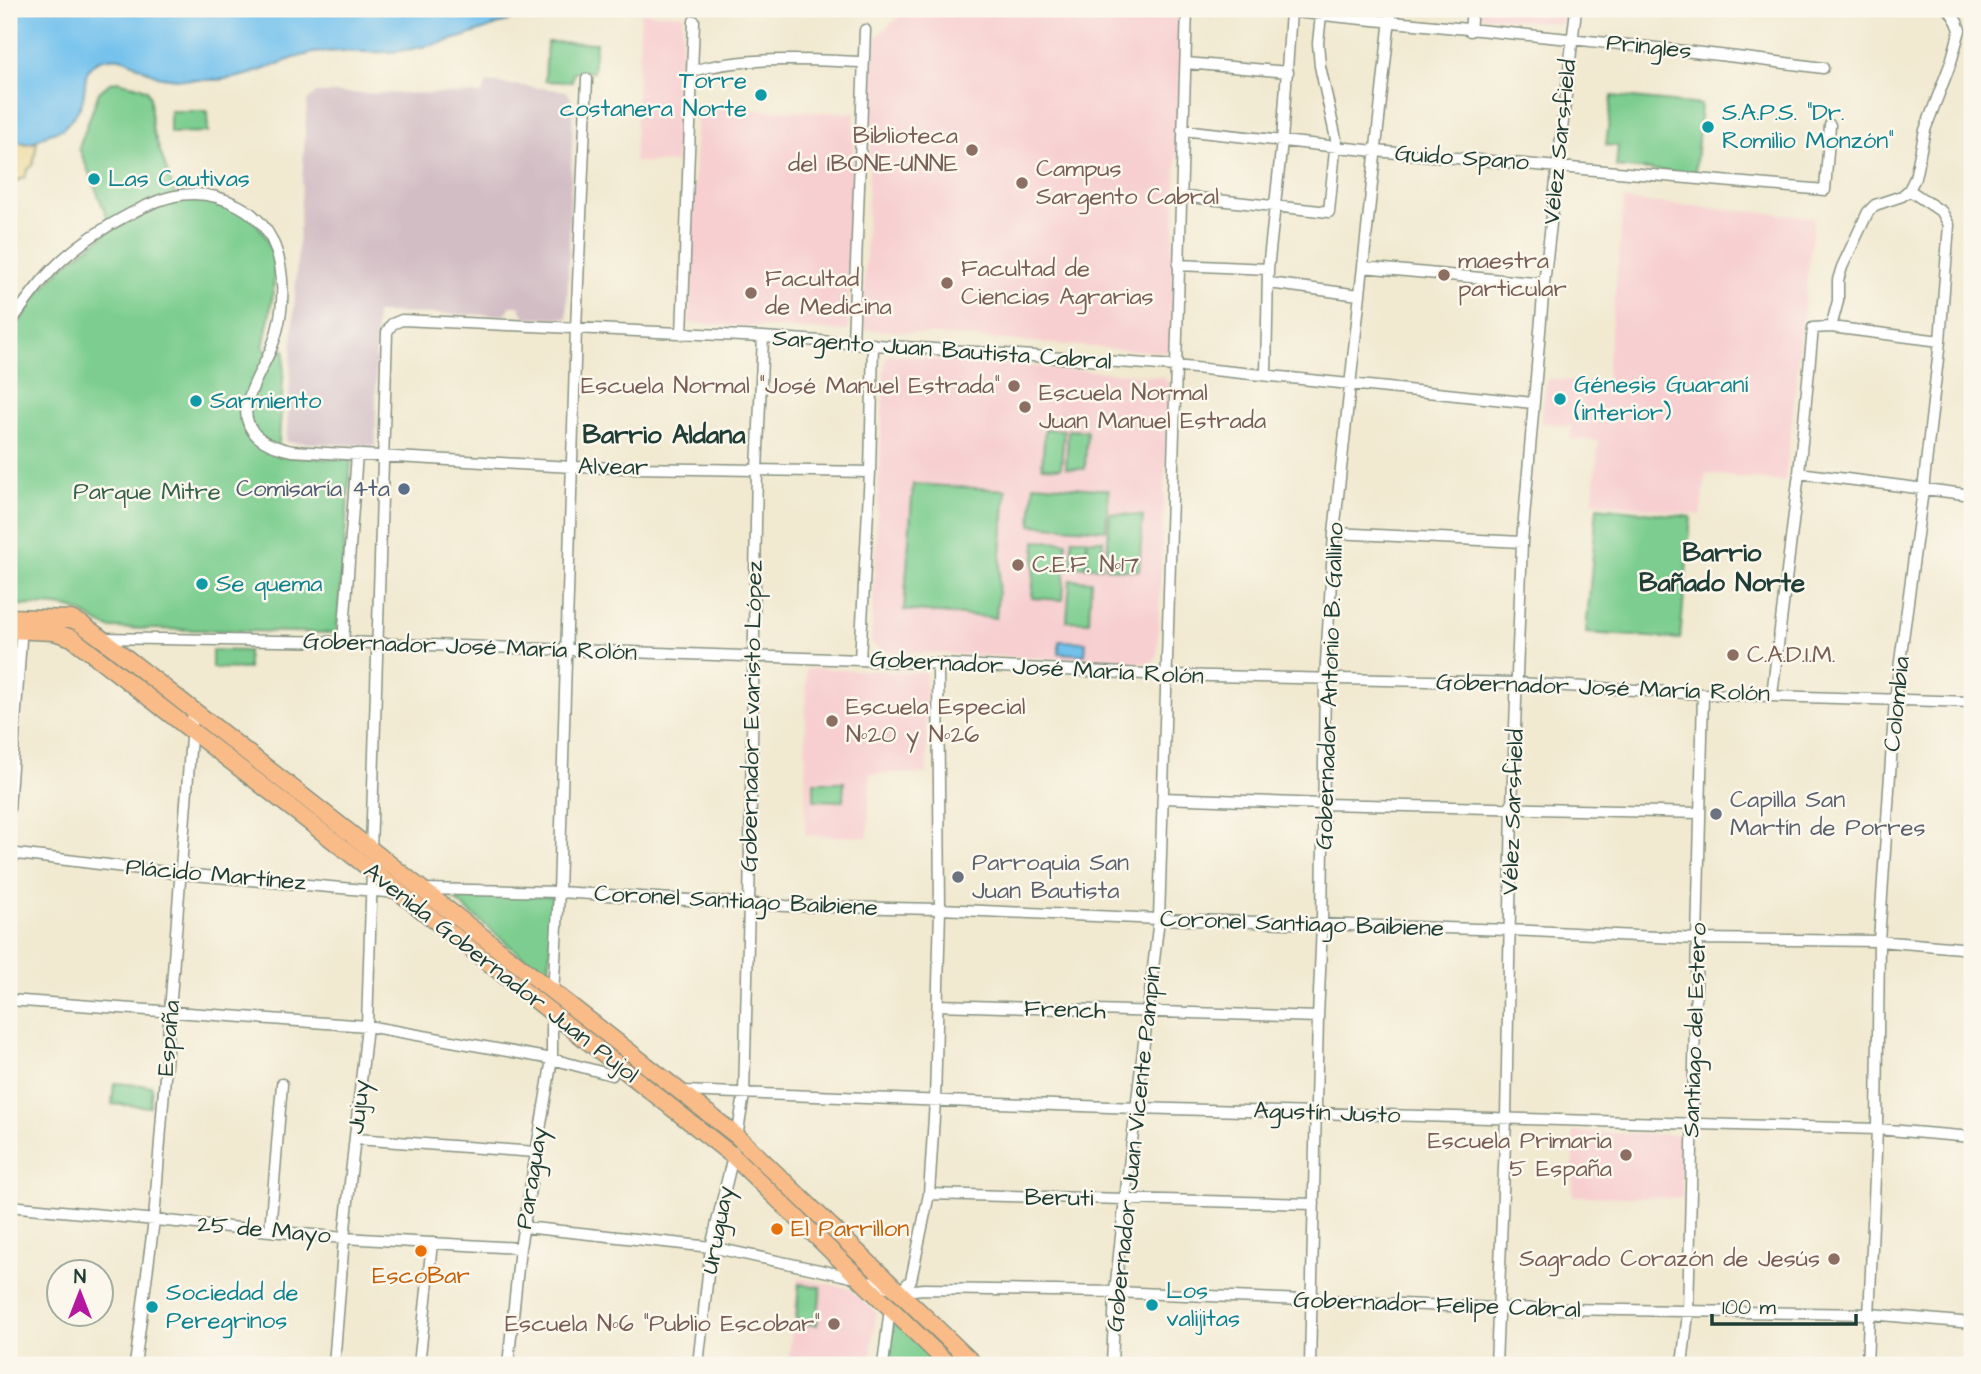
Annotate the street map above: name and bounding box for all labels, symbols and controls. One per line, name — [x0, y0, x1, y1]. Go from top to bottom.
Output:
street label: Pringles — [1605, 26, 1693, 69]
street label: Vélez Sarsfield — [1534, 58, 1586, 226]
place label: Torre costanera Norte — [560, 64, 747, 126]
marker: Torre costanera Norte — [753, 87, 769, 103]
place label: S.A.P.S. "Dr. Romilio Monzón" — [1722, 96, 1894, 158]
place label: Biblioteca del IBONE-UNNE — [788, 119, 958, 181]
marker: S.A.P.S. "Dr. Romilio Monzón" — [1700, 119, 1716, 135]
street label: Guido Spano — [1394, 136, 1531, 180]
marker: Biblioteca del IBONE-UNNE — [964, 142, 980, 158]
place label: Campus Sargento Cabral — [1036, 152, 1219, 215]
place label: Las Cautivas — [108, 162, 250, 196]
marker: Las Cautivas — [86, 171, 102, 187]
marker: Campus Sargento Cabral — [1014, 175, 1030, 191]
place label: maestra particular — [1458, 244, 1567, 306]
place label: Facultad de Ciencias Agrarias — [961, 252, 1154, 315]
place label: Facultad de Medicina — [765, 262, 892, 324]
marker: maestra particular — [1436, 267, 1452, 283]
marker: Facultad de Ciencias Agrarias — [939, 275, 955, 291]
marker: Facultad de Medicina — [743, 285, 759, 301]
street label: Sargento Juan Bautista Cabral — [771, 321, 1113, 380]
place label: Génesis Guaraní (interior) — [1574, 368, 1748, 430]
place label: Escuela Normal "José Manuel Estrada" — [581, 369, 1000, 403]
place label: Escuela Normal Juan Manuel Estrada — [1039, 376, 1266, 438]
marker: Escuela Normal "José Manuel Estrada" — [1006, 378, 1022, 394]
place label: Sarmiento — [210, 384, 322, 418]
marker: Génesis Guaraní (interior) — [1552, 391, 1568, 407]
marker: Sarmiento — [188, 393, 204, 409]
marker: Escuela Normal Juan Manuel Estrada — [1017, 399, 1033, 415]
district label: Barrio Aldana — [583, 417, 746, 453]
street label: Alvear — [578, 449, 648, 485]
place label: Comisaría 4ta — [236, 472, 390, 506]
park label: Parque Mitre — [73, 475, 221, 509]
marker: Comisaría 4ta — [396, 481, 412, 497]
street label: Gobernador Antonio B. Gallino — [1307, 521, 1353, 850]
district label: Barrio Bañado Norte — [1639, 535, 1805, 601]
place label: C.E.F. Nº17 — [1032, 548, 1139, 582]
marker: C.E.F. Nº17 — [1010, 557, 1026, 573]
street label: Gobernador Evaristo López — [732, 560, 772, 872]
place label: Se quema — [216, 567, 322, 601]
marker: Se quema — [194, 576, 210, 592]
street label: Gobernador José María Rolón — [302, 624, 638, 670]
place label: C.A.D.I.M. — [1747, 638, 1835, 672]
street label: Gobernador José María Rolón — [869, 642, 1205, 694]
marker: C.A.D.I.M. — [1725, 647, 1741, 663]
street label: Colombia — [1875, 655, 1919, 753]
street label: Gobernador José María Rolón — [1435, 665, 1771, 711]
place label: Escuela Especial Nº20 y Nº26 — [846, 690, 1026, 753]
marker: Escuela Especial Nº20 y Nº26 — [824, 713, 840, 729]
street label: Vélez Sarsfield — [1493, 728, 1533, 896]
place label: Capilla San Martín de Porres — [1730, 783, 1925, 845]
marker: Capilla San Martín de Porres — [1708, 806, 1724, 822]
place label: Parroquia San Juan Bautista — [972, 846, 1129, 908]
street label: Plácido Martínez — [124, 850, 308, 900]
street label: Avenida Gobernador Juan Pujol — [356, 855, 646, 1091]
marker: Parroquia San Juan Bautista — [950, 869, 966, 885]
street label: Coronel Santiago Baibiene — [593, 877, 879, 926]
street label: Coronel Santiago Baibiene — [1159, 902, 1445, 947]
street label: Santiago del Estero — [1674, 921, 1717, 1138]
street label: Gobernador Juan Vicente Pampín — [1098, 964, 1170, 1334]
street label: French — [1023, 992, 1107, 1028]
street label: España — [149, 999, 189, 1077]
street label: Jujuy — [339, 1078, 380, 1136]
street label: Agustín Justo — [1253, 1093, 1402, 1134]
place label: Escuela Primaria 5 España — [1428, 1124, 1612, 1186]
street label: Paraguay — [507, 1125, 558, 1232]
marker: Escuela Primaria 5 España — [1618, 1147, 1634, 1163]
street label: Beruti — [1024, 1180, 1094, 1216]
street label: Uruguay — [693, 1183, 744, 1277]
street label: 25 de Mayo — [196, 1207, 333, 1254]
place label: El Parrillon — [791, 1212, 909, 1246]
marker: El Parrillon — [769, 1221, 785, 1237]
place label: Sagrado Corazón de Jesús — [1519, 1242, 1820, 1277]
marker: EscoBar — [413, 1243, 429, 1259]
marker: Sagrado Corazón de Jesús — [1826, 1251, 1842, 1267]
north arrow — [46, 1258, 116, 1328]
place label: EscoBar — [372, 1259, 470, 1293]
text: N — [74, 1264, 86, 1291]
place label: Los valijitas — [1166, 1274, 1240, 1336]
place label: Sociedad de Peregrinos — [166, 1276, 298, 1339]
street label: Gobernador Felipe Cabral — [1293, 1283, 1581, 1327]
scale bar — [1712, 1283, 1855, 1327]
text: 100 m — [1722, 1293, 1777, 1322]
marker: Los valijitas — [1144, 1297, 1160, 1313]
marker: Sociedad de Peregrinos — [144, 1299, 160, 1315]
place label: Escuela Nº6 "Publio Escobar" — [505, 1307, 820, 1341]
marker: Escuela Nº6 "Publio Escobar" — [826, 1316, 842, 1332]

